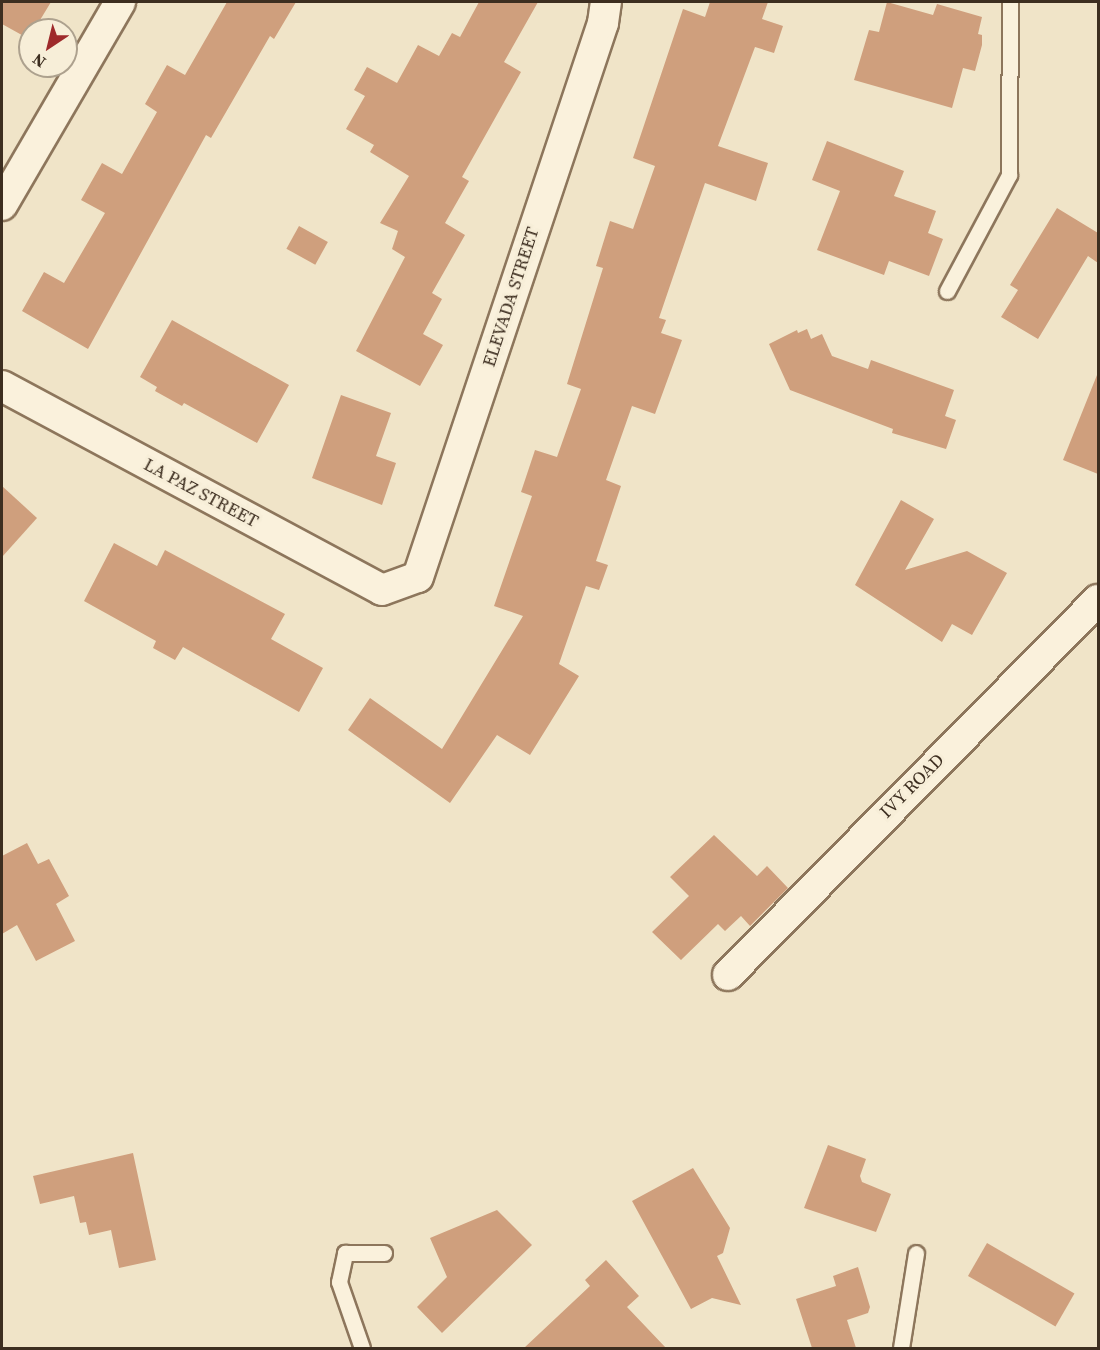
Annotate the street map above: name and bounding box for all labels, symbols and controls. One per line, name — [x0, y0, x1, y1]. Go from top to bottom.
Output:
north arrow — [18, 18, 78, 78]
text: N — [28, 49, 50, 73]
street label: ELEVADA STREET — [478, 224, 544, 370]
street label: LA PAZ STREET — [140, 454, 262, 532]
street label: IVY ROAD — [875, 749, 949, 823]

